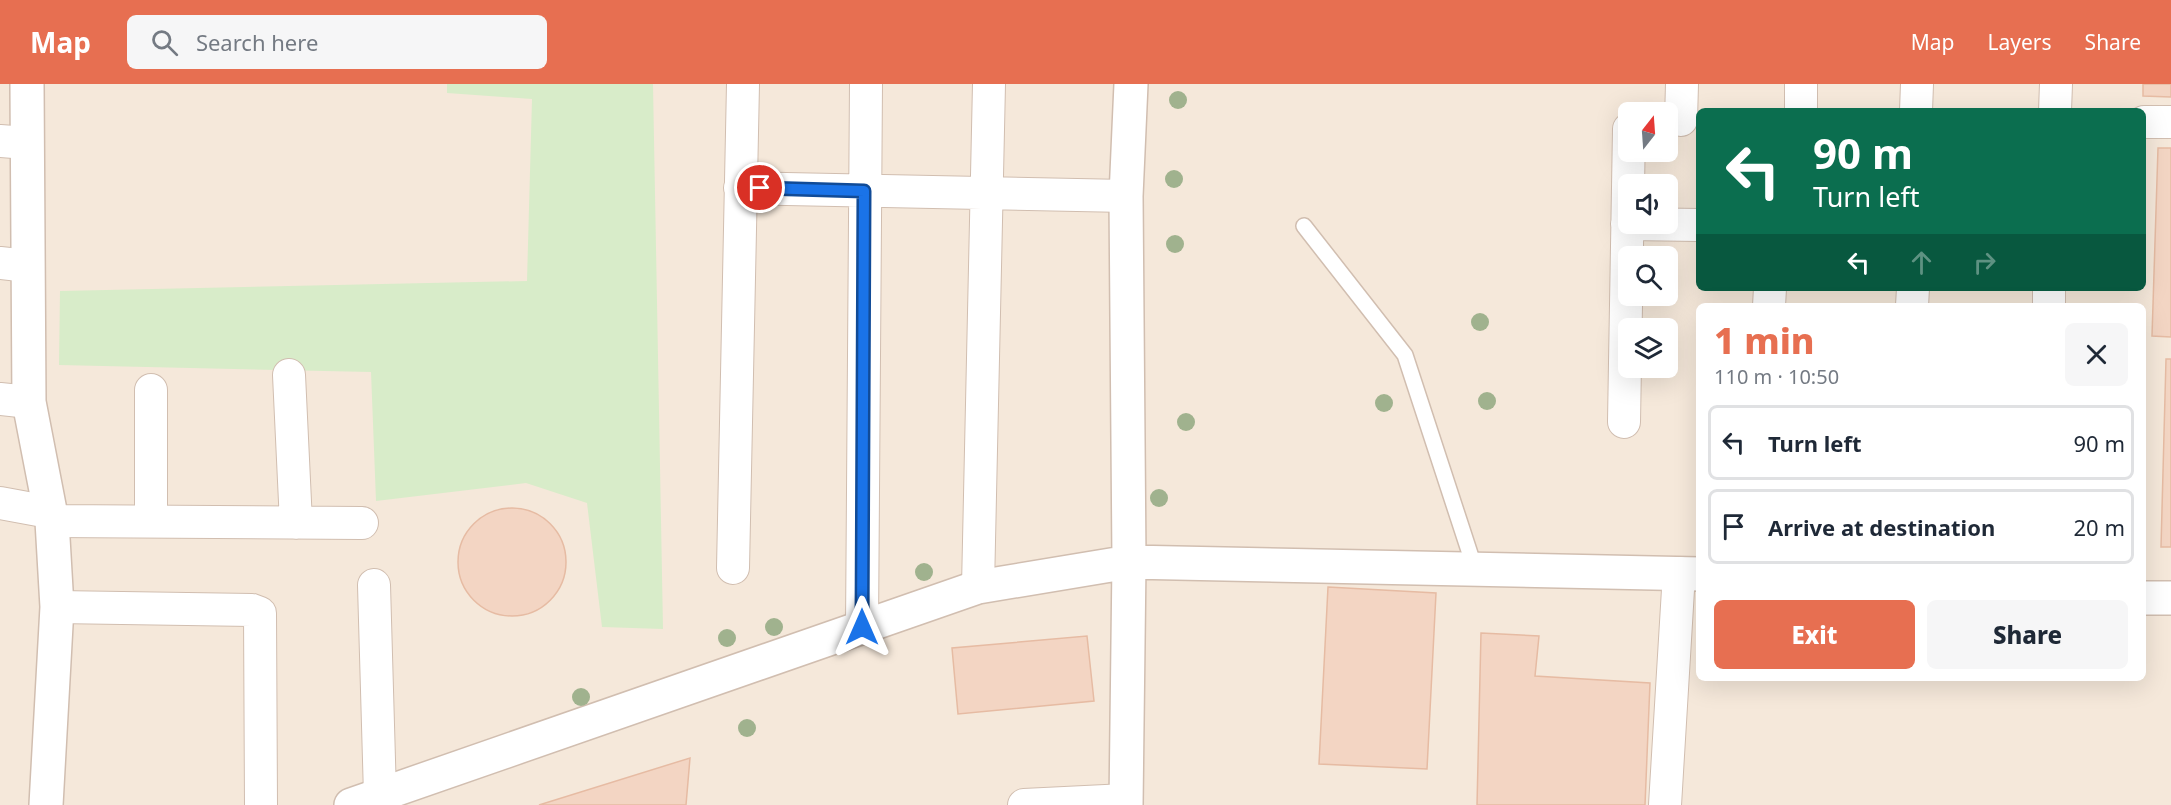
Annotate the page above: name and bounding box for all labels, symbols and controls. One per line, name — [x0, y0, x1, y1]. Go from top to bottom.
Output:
search box — [127, 15, 547, 69]
text: Map — [30, 23, 91, 61]
icon: search — [148, 26, 181, 59]
text: Search here — [196, 27, 318, 57]
text: Map — [1911, 28, 1955, 56]
text: Layers — [1988, 28, 2052, 56]
text: Share — [2085, 28, 2141, 56]
north arrow — [1618, 102, 1678, 162]
map controls — [1618, 102, 1678, 378]
text: 90 m — [1813, 124, 1913, 181]
icon: left — [1714, 132, 1792, 210]
pin — [734, 162, 785, 213]
icon: arrive — [743, 171, 776, 204]
button: sound — [1618, 174, 1678, 234]
text: Turn left — [1813, 178, 1919, 215]
button: search — [1618, 246, 1678, 306]
icon: left — [1842, 246, 1875, 279]
icon: ahead — [1905, 246, 1938, 279]
icon: right — [1968, 246, 2001, 279]
text: 1 min — [1714, 316, 1815, 365]
button: layers — [1618, 318, 1678, 378]
button: close — [2065, 323, 2128, 386]
text: 110 m · 10:50 — [1714, 363, 1839, 390]
icon: left — [1717, 426, 1750, 459]
text: Turn left — [1768, 428, 1862, 458]
text: 90 m — [2074, 428, 2125, 458]
icon: arrive — [1717, 510, 1750, 543]
text: Arrive at destination — [1768, 512, 1995, 542]
text: 20 m — [2074, 512, 2125, 542]
position arrow — [830, 595, 894, 659]
button: Exit — [1714, 600, 1915, 669]
button: Share — [1927, 600, 2128, 669]

